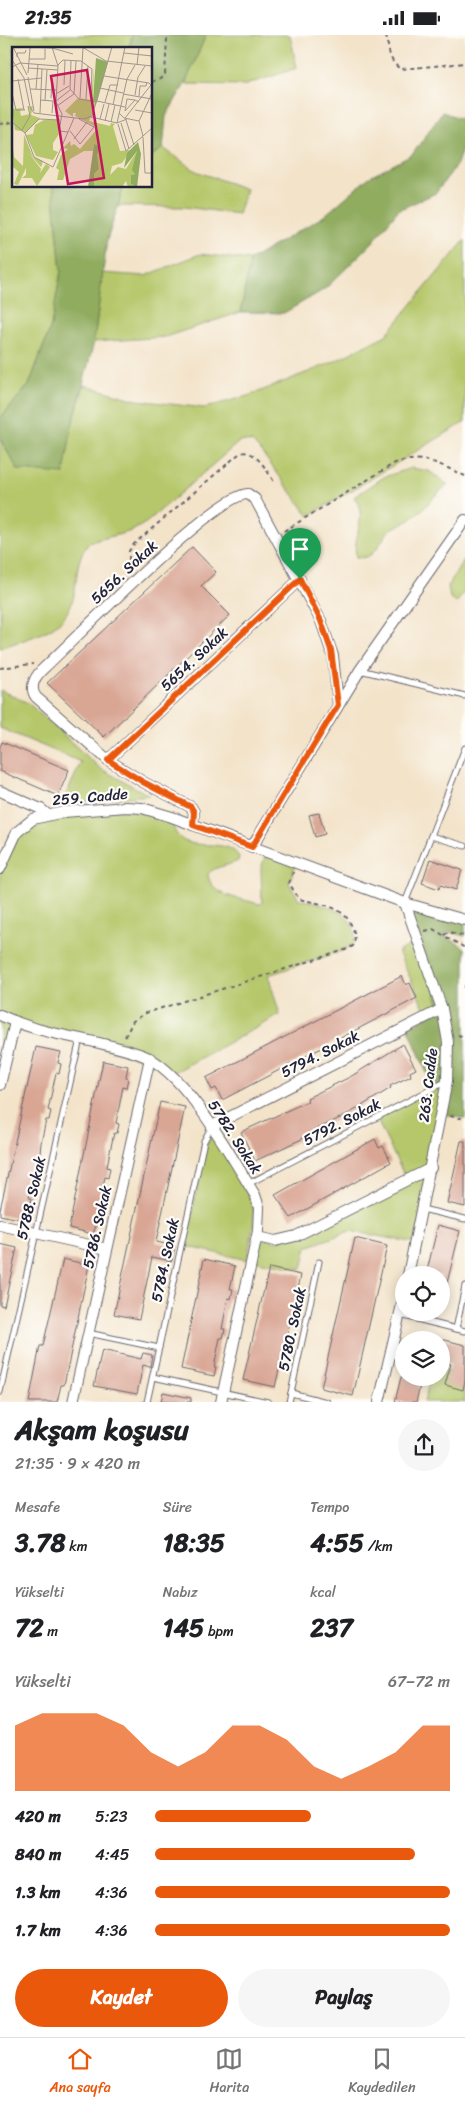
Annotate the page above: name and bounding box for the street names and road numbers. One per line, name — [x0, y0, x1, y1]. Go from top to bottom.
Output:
street label: 5656. Sokak — [84, 534, 164, 610]
street label: 5654. Sokak — [154, 620, 234, 698]
street label: 259. Cadde — [51, 781, 129, 813]
street label: 5794. Sokak — [276, 1023, 364, 1085]
street label: 263. Cadde — [411, 1046, 445, 1123]
street label: 5792. Sokak — [298, 1091, 386, 1153]
street label: 5782. Sokak — [201, 1095, 269, 1179]
street label: 5788. Sokak — [9, 1154, 53, 1242]
street label: 5786. Sokak — [75, 1183, 119, 1271]
street label: 5784. Sokak — [143, 1216, 187, 1304]
street label: 5780. Sokak — [270, 1285, 314, 1373]

